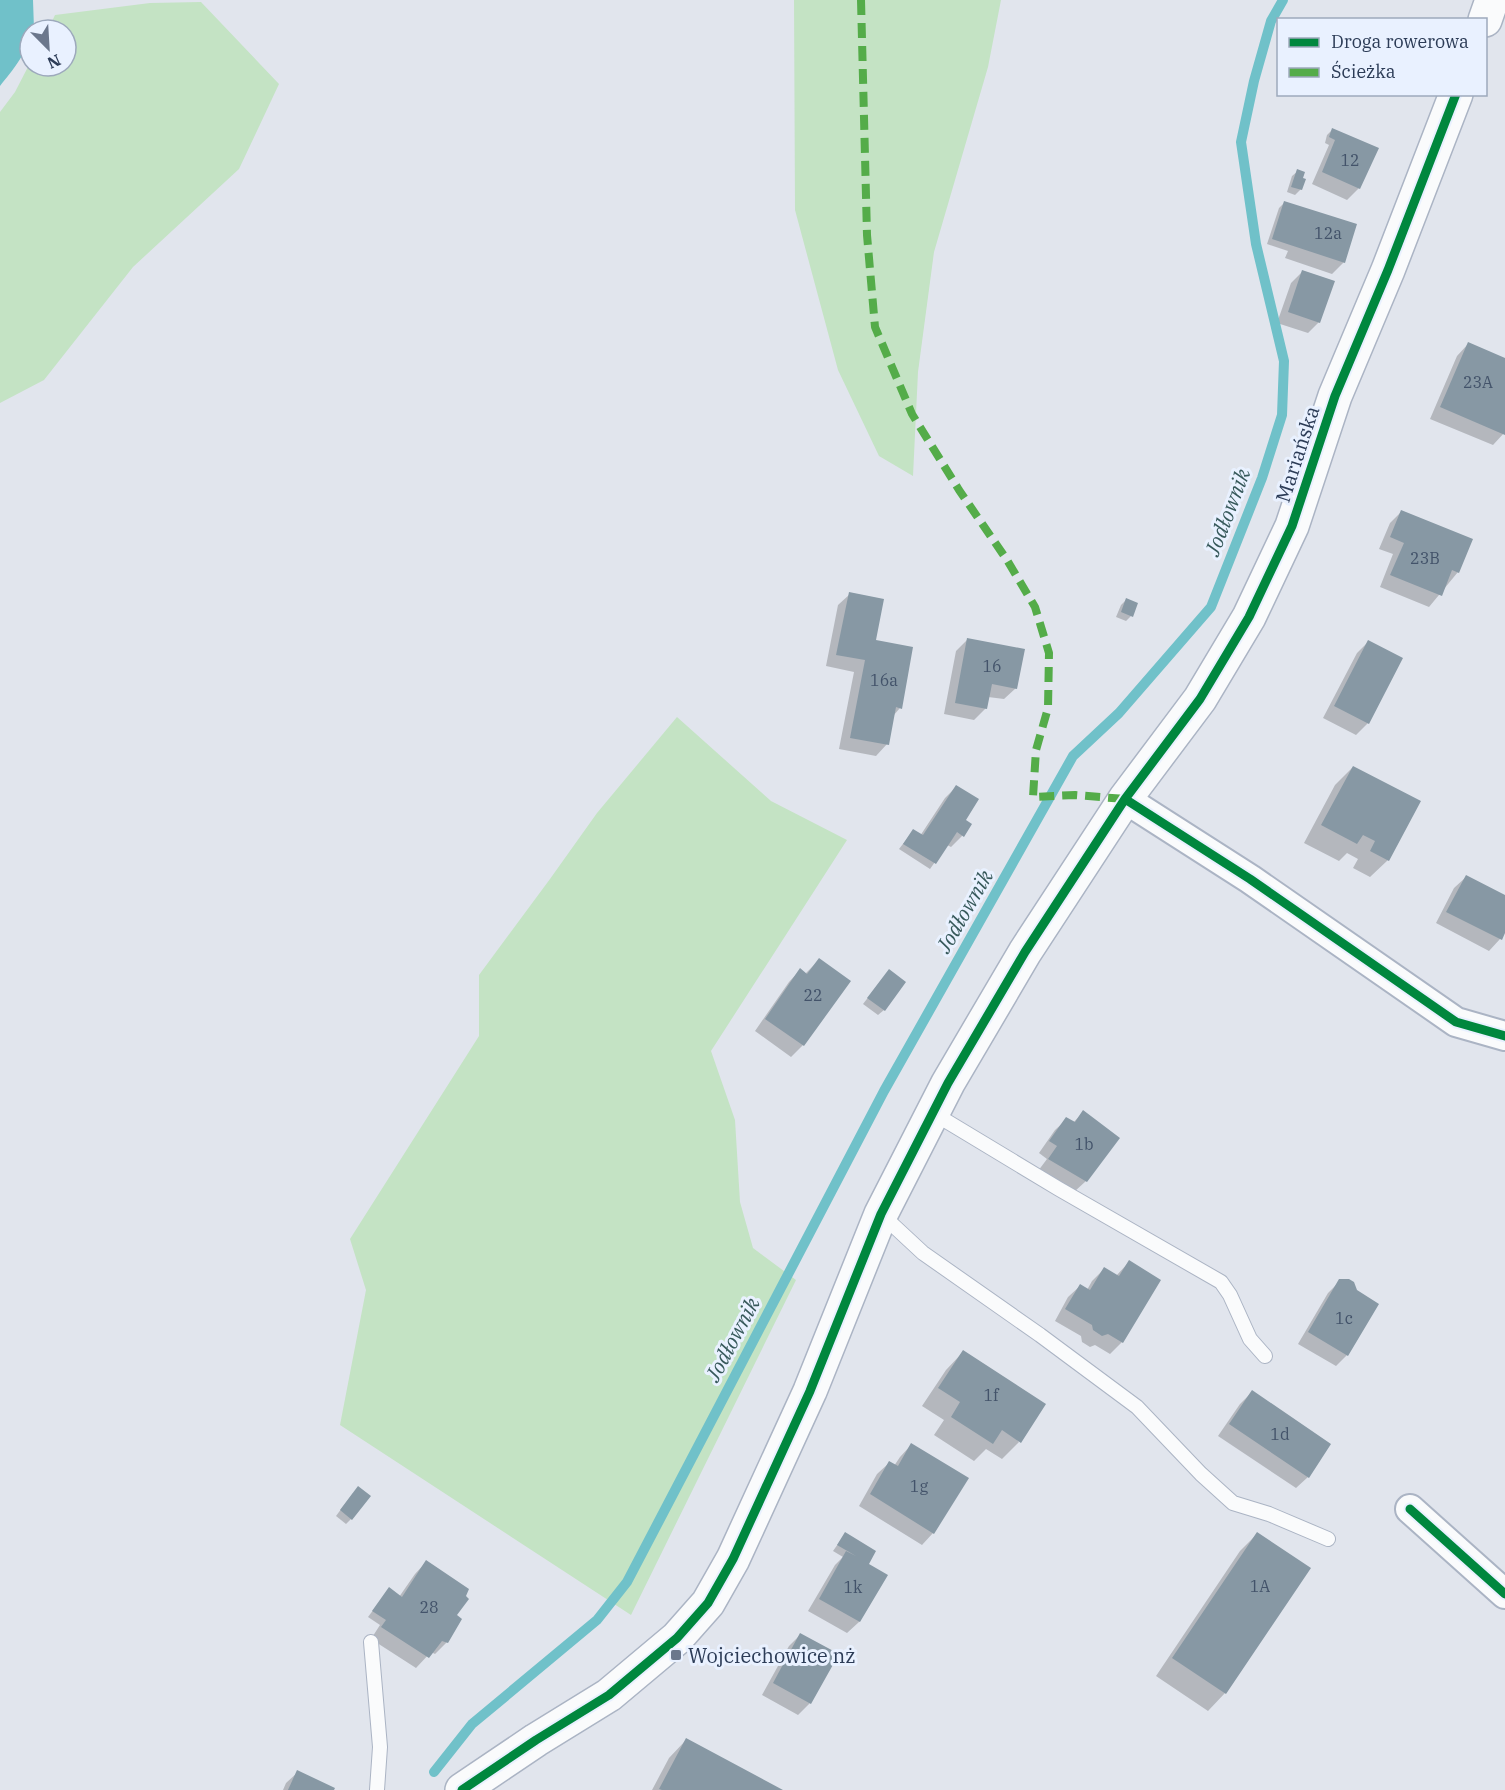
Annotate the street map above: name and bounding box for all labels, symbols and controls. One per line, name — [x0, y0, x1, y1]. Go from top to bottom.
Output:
north arrow — [18, 18, 78, 78]
legend — [1277, 18, 1487, 96]
text: Droga rowerowa — [1331, 30, 1469, 53]
text: N — [44, 50, 64, 73]
text: Ścieżka — [1331, 60, 1396, 83]
house number: 12 — [1340, 150, 1360, 170]
house number: 12a — [1314, 223, 1342, 243]
house number: 23A — [1463, 372, 1493, 392]
street label: Mariańska — [1269, 402, 1325, 506]
water label: Jodłownik — [1197, 463, 1257, 561]
house number: 23B — [1410, 548, 1440, 568]
house number: 16 — [982, 656, 1002, 676]
house number: 16a — [870, 670, 898, 690]
water label: Jodłownik — [929, 864, 999, 958]
house number: 22 — [803, 985, 823, 1005]
house number: 1b — [1074, 1134, 1094, 1154]
water label: Jodłownik — [698, 1291, 766, 1387]
house number: 1c — [1335, 1308, 1353, 1328]
house number: 1f — [983, 1385, 1000, 1405]
house number: 1d — [1270, 1424, 1290, 1444]
house number: 1g — [910, 1476, 928, 1496]
house number: 1A — [1250, 1576, 1270, 1596]
house number: 1k — [844, 1577, 863, 1597]
house number: 28 — [419, 1597, 439, 1617]
place label: Wojciechowice nż — [688, 1642, 855, 1669]
marker: Wojciechowice nż — [669, 1648, 683, 1662]

